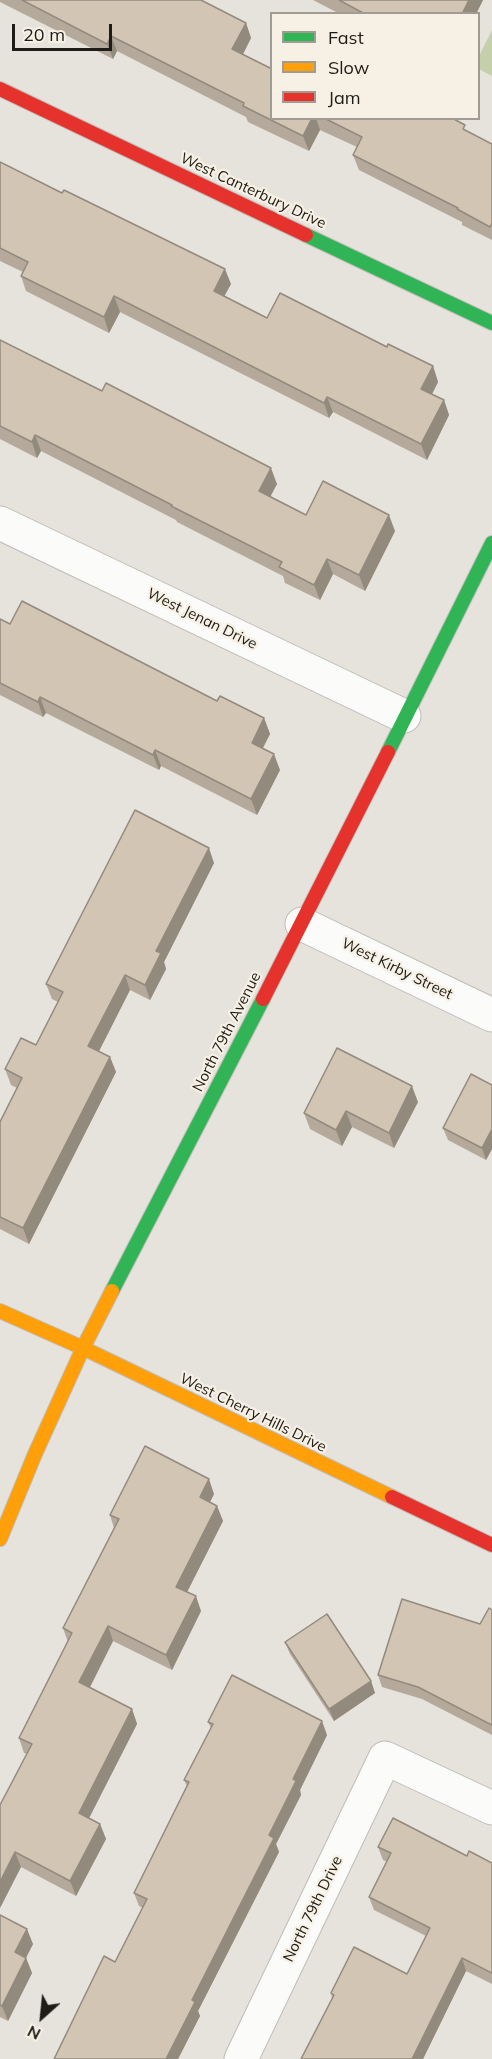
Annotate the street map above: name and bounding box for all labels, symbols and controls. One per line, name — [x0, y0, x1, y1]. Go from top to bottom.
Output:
scale bar — [15, 12, 116, 50]
legend — [270, 12, 480, 120]
text: 20 m — [23, 23, 65, 46]
text: Fast — [328, 26, 364, 49]
text: Slow — [328, 56, 369, 79]
text: Jam — [328, 86, 361, 109]
street label: West Canterbury Drive — [177, 149, 329, 233]
street label: West Jenan Drive — [144, 585, 260, 653]
street label: West Kirby Street — [339, 934, 455, 1004]
street label: North 79th Avenue — [189, 969, 265, 1095]
street label: West Cherry Hills Drive — [177, 1370, 329, 1456]
street label: North 79th Drive — [280, 1853, 346, 1965]
north arrow — [12, 1987, 72, 2047]
text: N — [24, 2021, 44, 2045]

